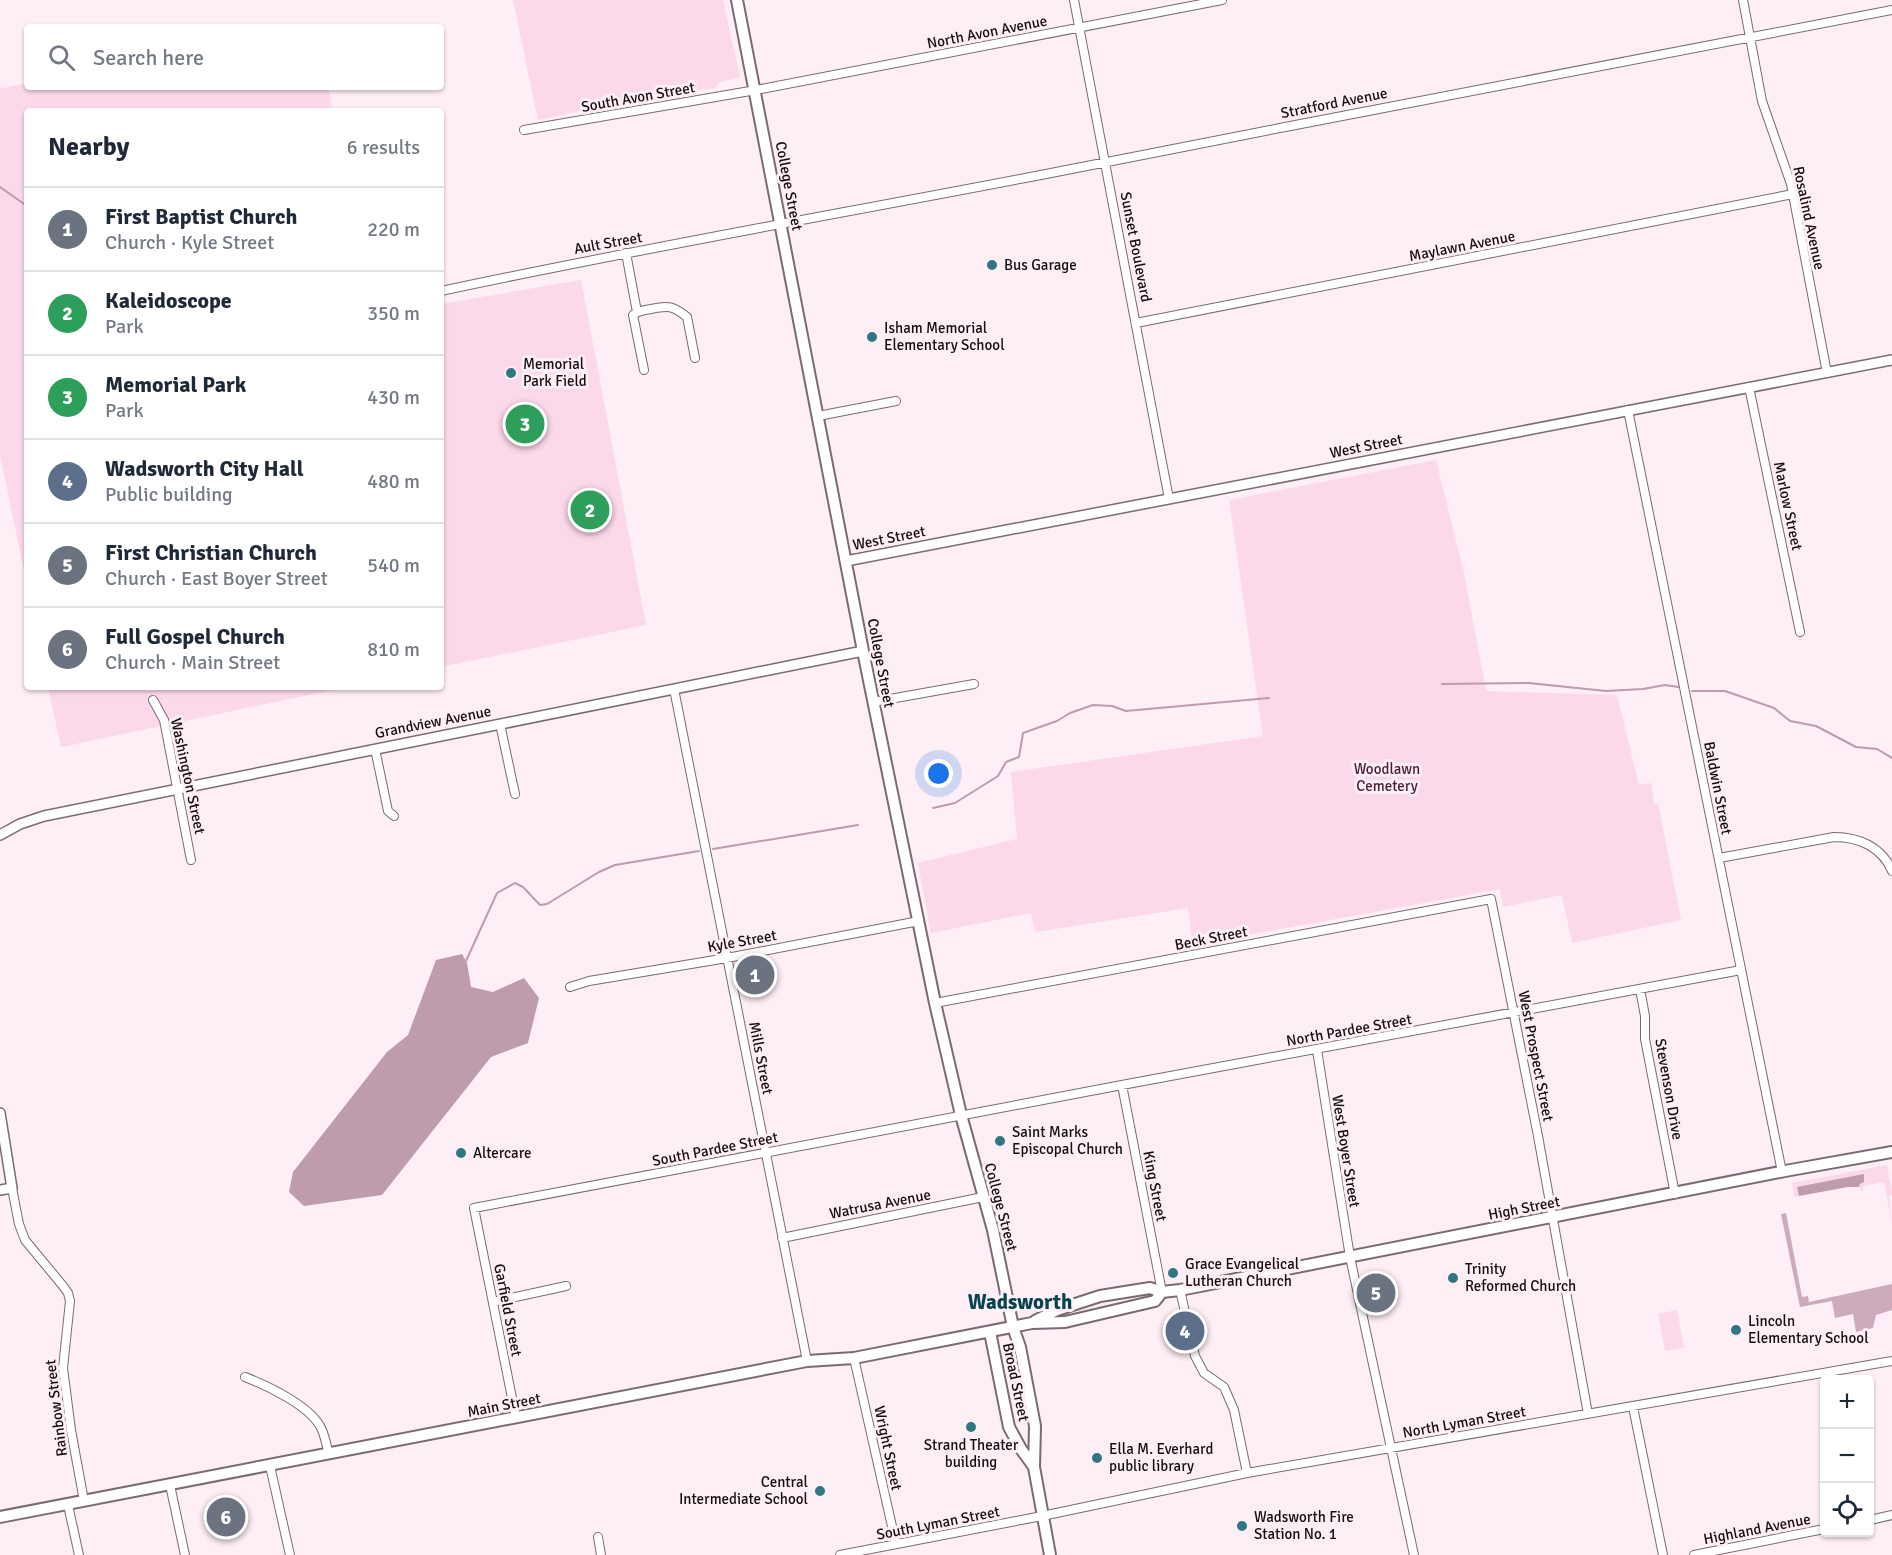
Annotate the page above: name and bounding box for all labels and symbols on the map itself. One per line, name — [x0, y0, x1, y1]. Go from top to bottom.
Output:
street label: North Avon Avenue — [925, 11, 1049, 53]
street label: South Avon Street — [580, 78, 696, 116]
street label: Stratford Avenue — [1279, 84, 1389, 122]
street label: College Street — [772, 140, 806, 232]
street label: Rosalind Avenue — [1789, 165, 1829, 271]
street label: Sunset Boulevard — [1117, 190, 1156, 304]
street label: Maylawn Avenue — [1407, 227, 1517, 265]
street label: Ault Street — [572, 228, 644, 258]
place label: Bus Garage — [1004, 256, 1077, 274]
marker: Bus Garage — [985, 258, 999, 272]
place label: Isham Memorial Elementary School — [884, 319, 1005, 354]
marker: Isham Memorial Elementary School — [865, 330, 879, 344]
place label: Memorial Park Field — [523, 355, 587, 390]
marker: Memorial Park Field — [504, 366, 518, 380]
pin: 3 — [506, 402, 544, 446]
street label: West Street — [1328, 430, 1404, 462]
street label: Marlow Street — [1770, 460, 1806, 552]
pin: 2 — [570, 488, 610, 532]
street label: West Street — [851, 522, 927, 554]
street label: College Street — [864, 617, 898, 709]
street label: Grandview Avenue — [373, 702, 493, 742]
street label: Washington Street — [167, 716, 209, 836]
street label: Baldwin Street — [1700, 740, 1736, 836]
your location — [924, 759, 953, 788]
park label: Woodlawn Cemetery — [1354, 760, 1420, 795]
street label: Beck Street — [1173, 922, 1249, 954]
street label: Kyle Street — [706, 926, 778, 956]
pin: 1 — [736, 952, 774, 998]
street label: West Prospect Street — [1514, 989, 1558, 1123]
street label: North Pardee Street — [1285, 1010, 1413, 1050]
street label: Mills Street — [745, 1020, 777, 1096]
street label: Stevenson Drive — [1651, 1037, 1687, 1141]
street label: West Boyer Street — [1328, 1093, 1364, 1209]
place label: Saint Marks Episcopal Church — [1012, 1123, 1123, 1158]
street label: South Pardee Street — [651, 1128, 779, 1170]
marker: Saint Marks Episcopal Church — [993, 1134, 1007, 1148]
place label: Altercare — [473, 1144, 531, 1162]
marker: Altercare — [454, 1146, 468, 1160]
street label: King Street — [1139, 1149, 1171, 1223]
street label: College Street — [981, 1161, 1021, 1253]
street label: Watrusa Avenue — [828, 1185, 932, 1223]
street label: High Street — [1487, 1192, 1561, 1224]
place label: Grace Evangelical Lutheran Church — [1185, 1255, 1299, 1290]
place label: Trinity Reformed Church — [1465, 1260, 1576, 1295]
street label: Garfield Street — [490, 1262, 526, 1358]
marker: Grace Evangelical Lutheran Church — [1166, 1266, 1180, 1280]
pin: 5 — [1356, 1270, 1396, 1316]
marker: Trinity Reformed Church — [1446, 1271, 1460, 1285]
district label: Wadsworth — [968, 1289, 1072, 1315]
pin: 4 — [1166, 1308, 1204, 1354]
place label: Lincoln Elementary School — [1748, 1312, 1869, 1347]
marker: Lincoln Elementary School — [1729, 1323, 1743, 1337]
street label: Broad Street — [999, 1341, 1033, 1423]
street label: Rainbow Street — [41, 1358, 71, 1458]
street label: Main Street — [466, 1389, 542, 1421]
street label: North Lyman Street — [1401, 1402, 1527, 1442]
street label: Wright Street — [870, 1404, 906, 1492]
marker: Strand Theater building — [964, 1420, 978, 1434]
place label: Strand Theater building — [924, 1436, 1019, 1471]
place label: Ella M. Everhard public library — [1109, 1440, 1213, 1475]
marker: Ella M. Everhard public library — [1090, 1451, 1104, 1465]
place label: Central Intermediate School — [679, 1473, 808, 1508]
marker: Central Intermediate School — [813, 1484, 827, 1498]
pin: 6 — [206, 1494, 246, 1540]
street label: South Lyman Street — [875, 1502, 1001, 1544]
place label: Wadsworth Fire Station No. 1 — [1254, 1508, 1354, 1543]
street label: Highland Avenue — [1702, 1510, 1812, 1548]
marker: Wadsworth Fire Station No. 1 — [1235, 1519, 1249, 1533]

